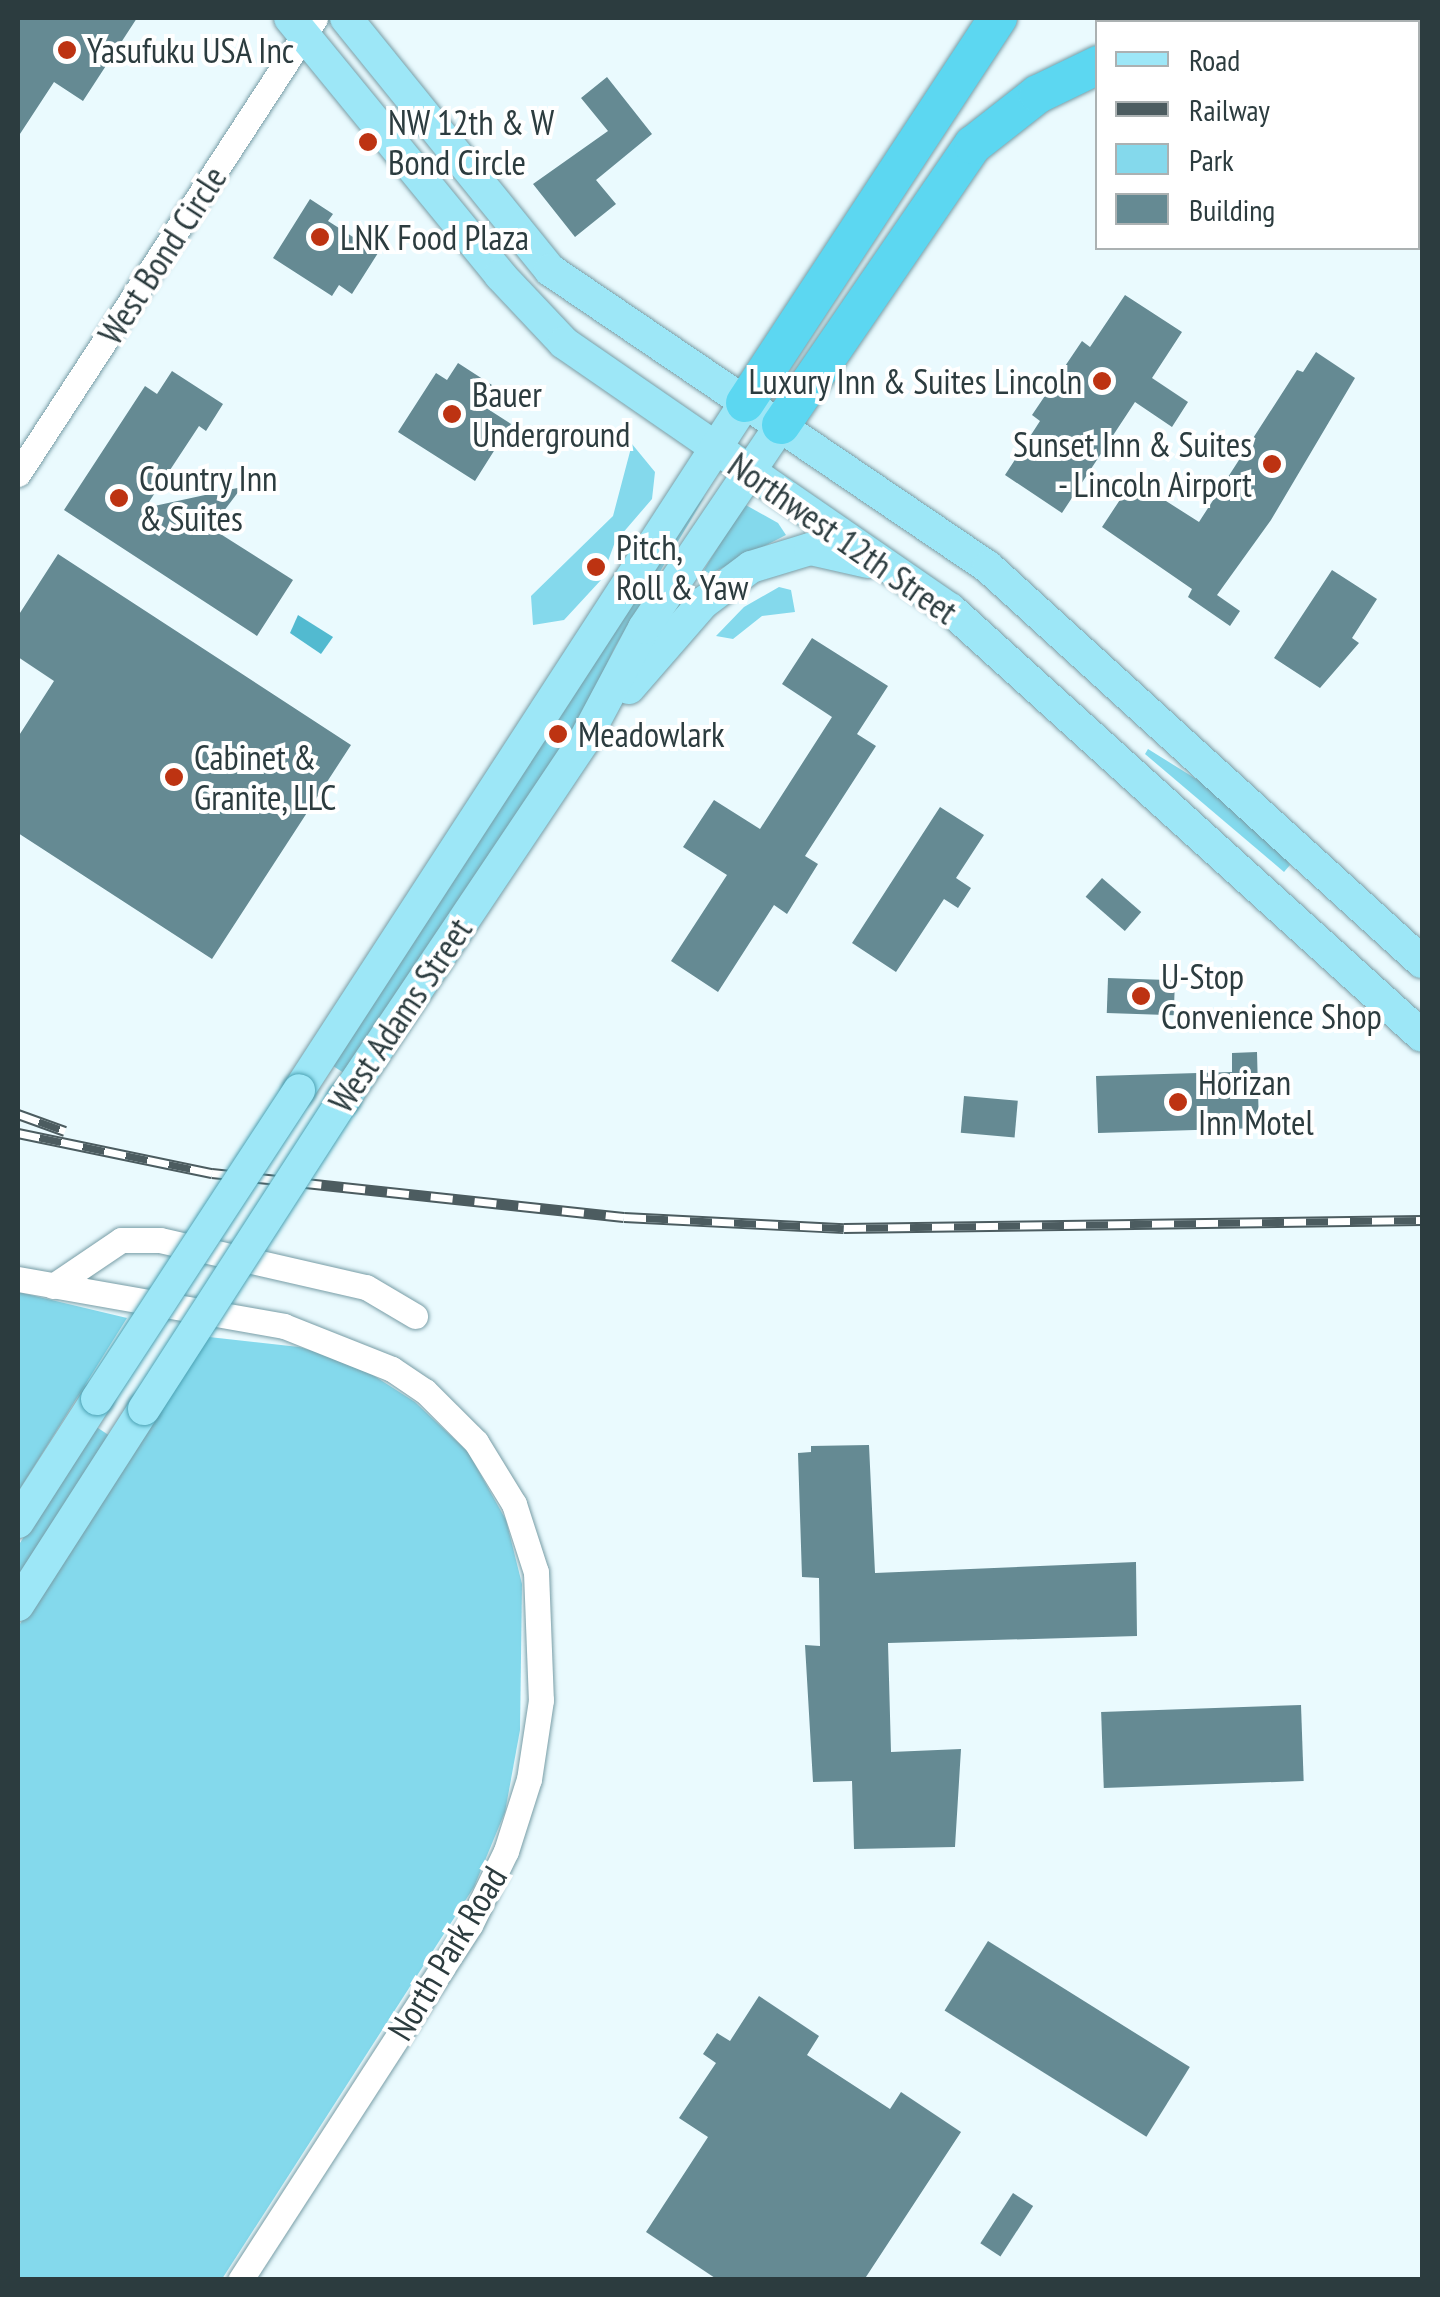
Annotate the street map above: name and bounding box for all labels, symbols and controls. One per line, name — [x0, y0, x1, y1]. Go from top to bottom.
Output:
legend — [1095, 20, 1420, 250]
place label: Yasufuku USA Inc — [87, 29, 295, 71]
marker: Yasufuku USA Inc — [56, 39, 78, 61]
text: Road — [1189, 40, 1240, 79]
text: Railway — [1189, 90, 1270, 129]
place label: NW 12th & W Bond Circle — [388, 101, 556, 183]
marker: NW 12th & W Bond Circle — [357, 131, 379, 153]
text: Park — [1189, 140, 1234, 179]
street label: West Bond Circle — [89, 158, 235, 352]
text: Building — [1189, 190, 1275, 229]
place label: LNK Food Plaza — [340, 216, 530, 258]
marker: LNK Food Plaza — [309, 226, 331, 248]
place label: Luxury Inn & Suites Lincoln — [748, 360, 1082, 402]
marker: Luxury Inn & Suites Lincoln — [1091, 370, 1113, 392]
place label: Bauer Underground — [472, 373, 630, 455]
marker: Bauer Underground — [441, 403, 463, 425]
place label: Sunset Inn & Suites - Lincoln Airport — [1013, 423, 1252, 505]
street label: Northwest 12th Street — [721, 444, 965, 632]
marker: Sunset Inn & Suites - Lincoln Airport — [1261, 453, 1283, 475]
place label: Country Inn & Suites — [139, 457, 278, 539]
marker: Country Inn & Suites — [108, 487, 130, 509]
place label: Pitch, Roll & Yaw — [616, 526, 749, 608]
marker: Pitch, Roll & Yaw — [585, 556, 607, 578]
place label: Meadowlark — [578, 713, 725, 755]
marker: Meadowlark — [547, 723, 569, 745]
place label: Cabinet & Granite, LLC — [194, 736, 339, 818]
marker: Cabinet & Granite, LLC — [163, 766, 185, 788]
street label: West Adams Street — [319, 910, 481, 1120]
place label: U-Stop Convenience Shop — [1161, 955, 1382, 1037]
marker: U-Stop Convenience Shop — [1130, 985, 1152, 1007]
place label: Horizan Inn Motel — [1198, 1061, 1314, 1143]
marker: Horizan Inn Motel — [1167, 1091, 1189, 1113]
street label: North Park Road — [379, 1858, 515, 2048]

